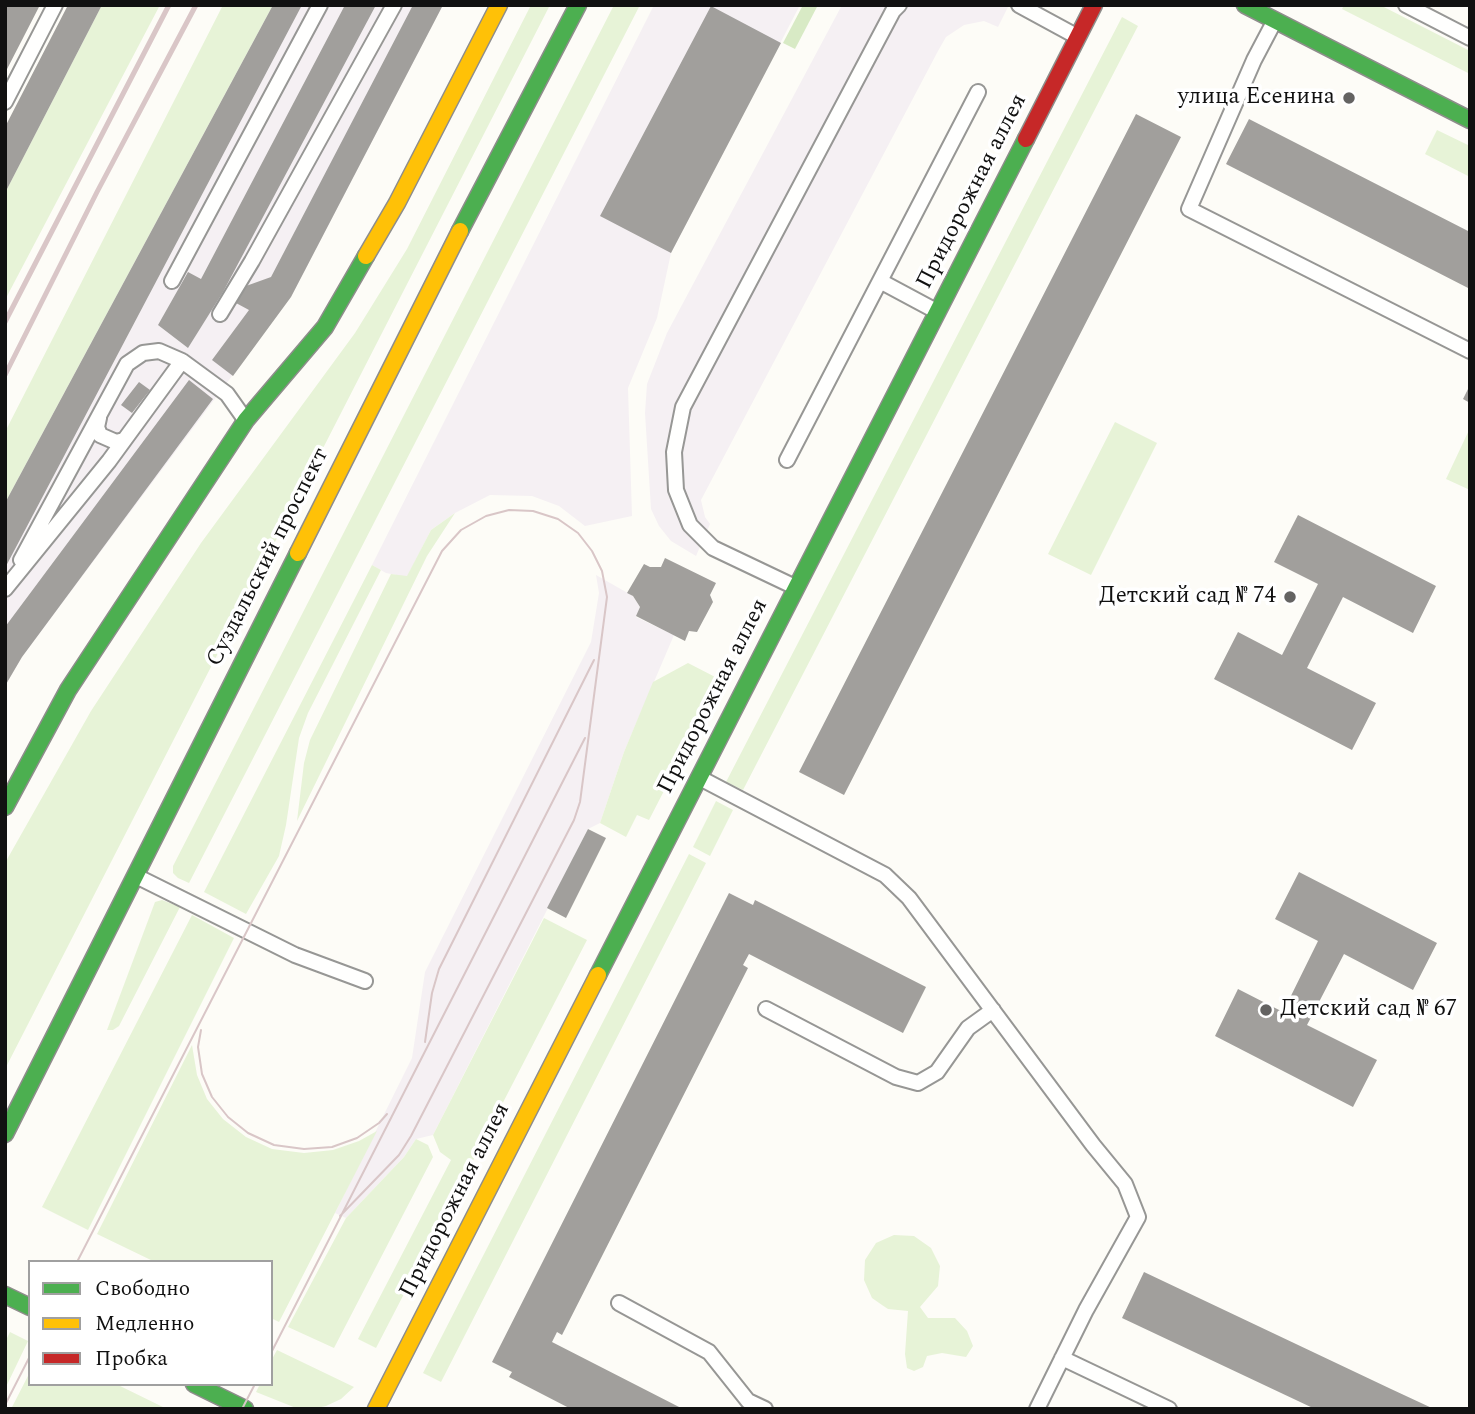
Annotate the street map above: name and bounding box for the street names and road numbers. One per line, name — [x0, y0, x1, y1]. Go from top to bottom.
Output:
street label: Придорожная аллея — [912, 90, 1034, 294]
street label: Суздальский проспект — [202, 444, 336, 672]
street label: Придорожная аллея — [653, 595, 775, 799]
street label: Придорожная аллея — [395, 1099, 517, 1303]

